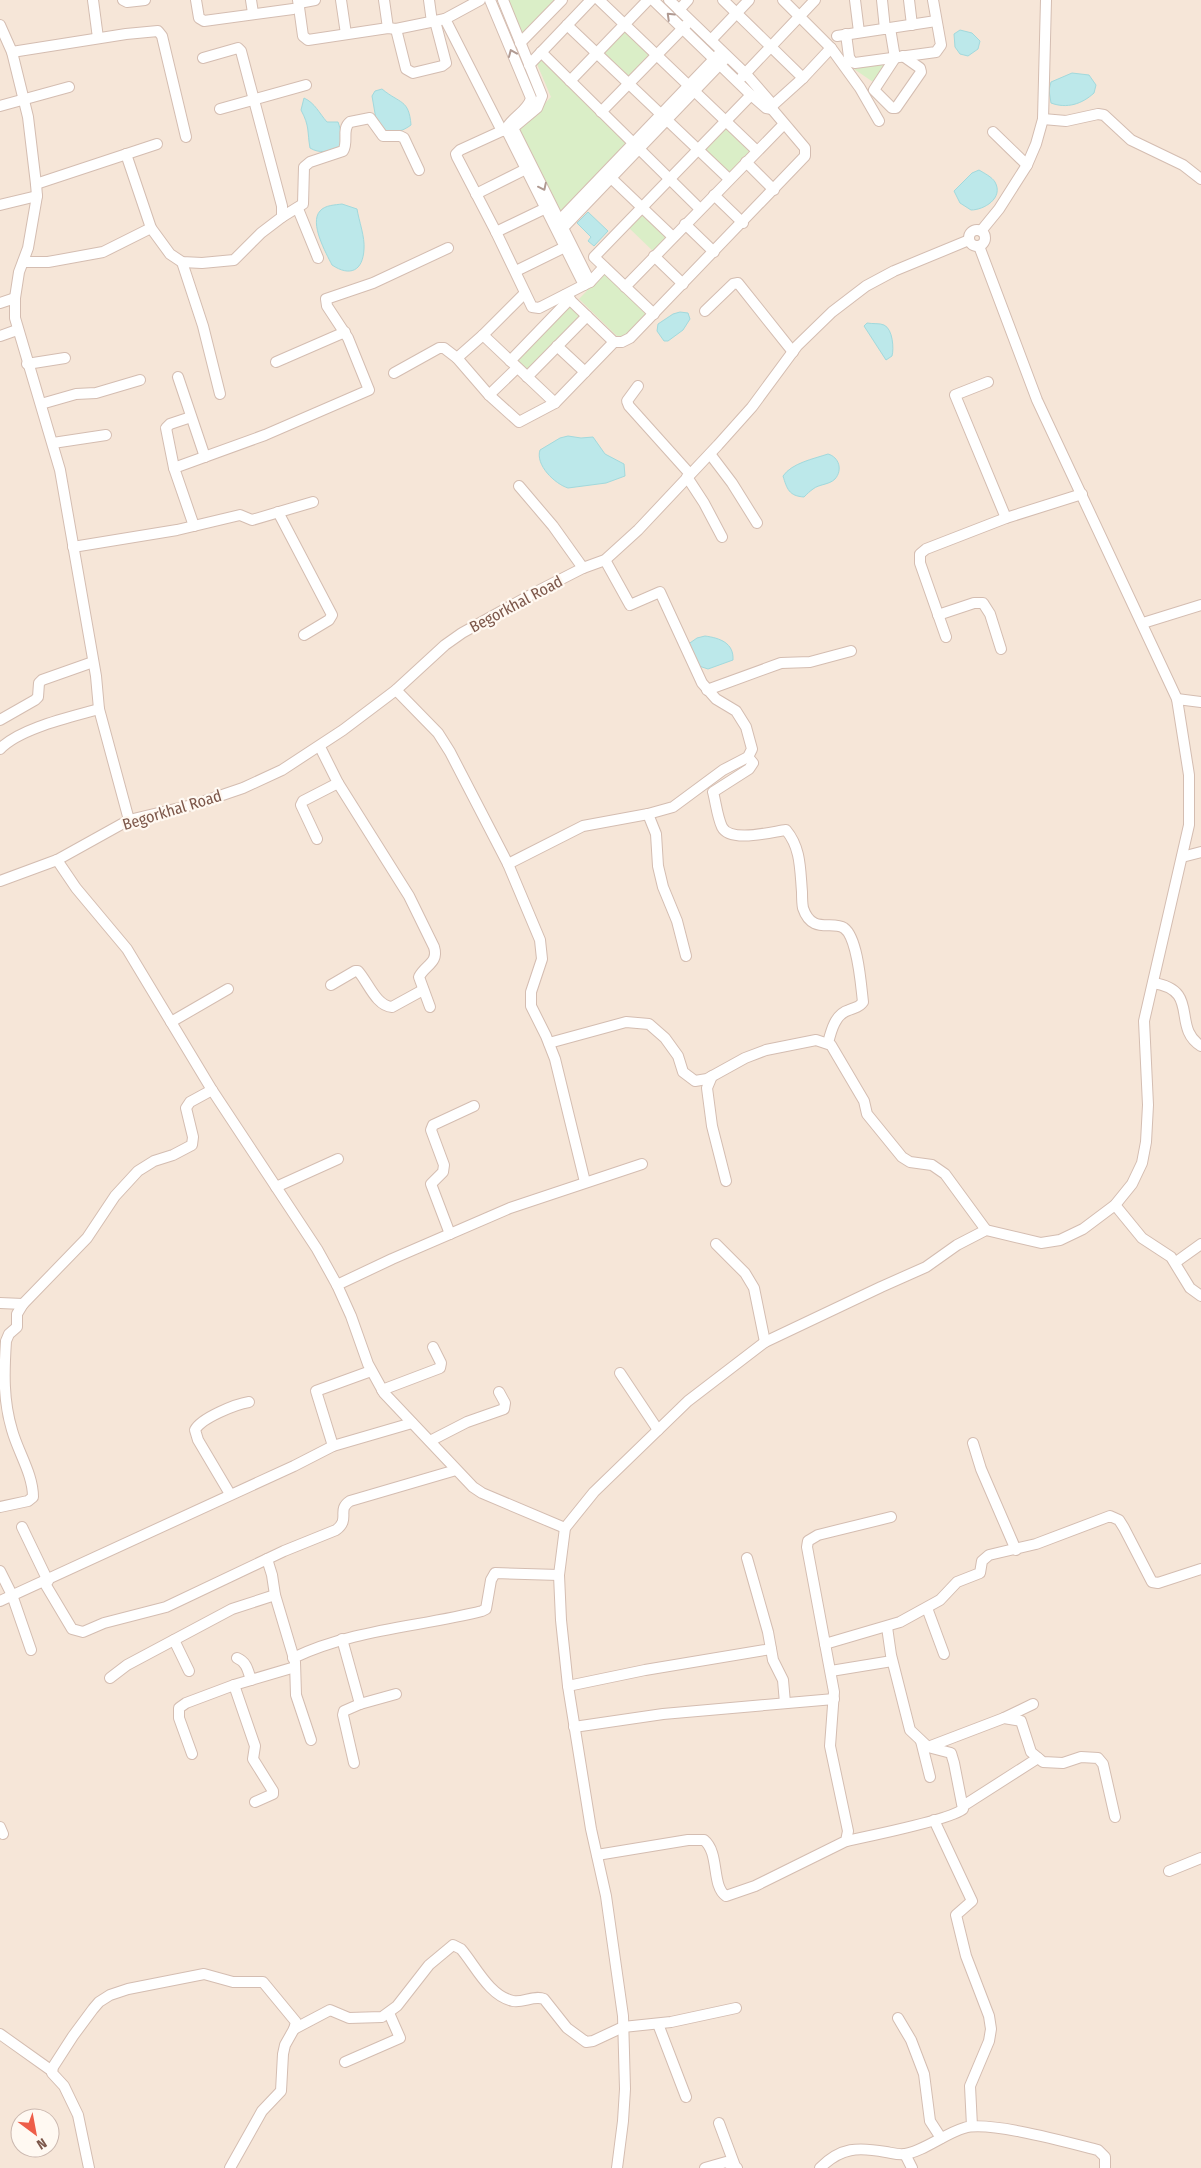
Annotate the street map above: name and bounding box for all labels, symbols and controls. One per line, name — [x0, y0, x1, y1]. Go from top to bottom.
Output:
one-way arrow — [666, 13, 675, 22]
one-way arrow — [508, 49, 518, 58]
one-way arrow — [537, 182, 547, 191]
street label: Begorkhal Road — [466, 572, 566, 636]
street label: Begorkhal Road — [120, 786, 224, 834]
north arrow — [10, 2108, 60, 2158]
text: N — [34, 2134, 50, 2153]

